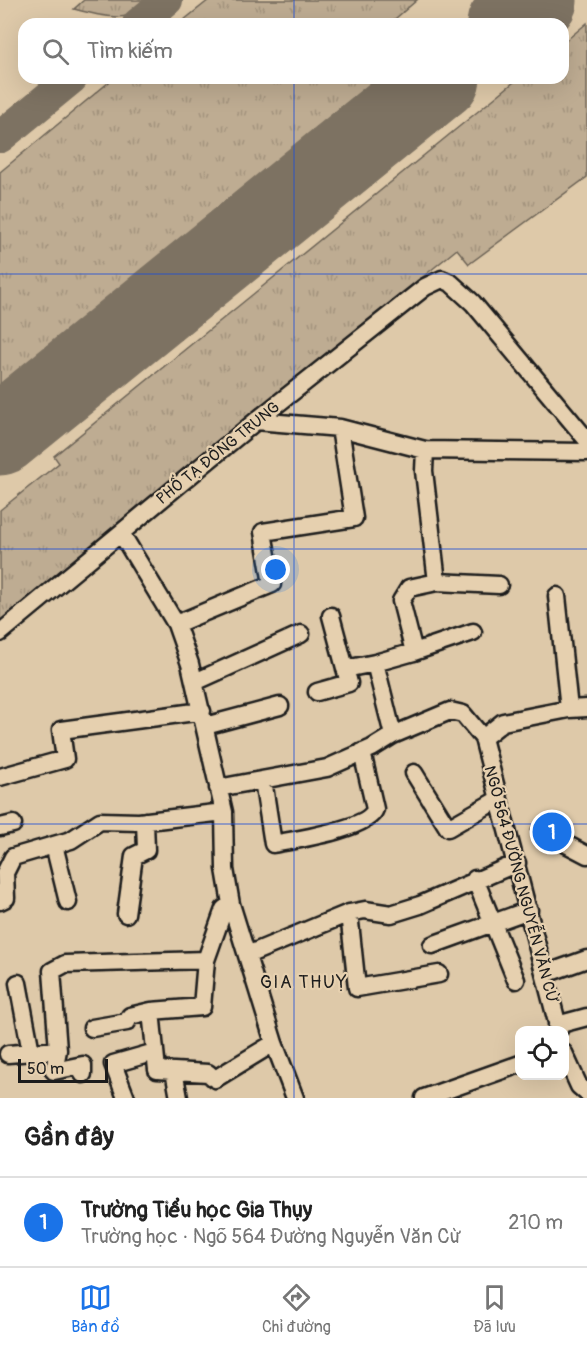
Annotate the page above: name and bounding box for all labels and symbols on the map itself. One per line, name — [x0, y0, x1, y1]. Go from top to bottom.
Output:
street label: PHỐ TẠ ĐÔNG TRUNG — [150, 395, 284, 509]
your location — [261, 555, 290, 584]
street label: NGÕ 564 ĐƯỜNG NGUYỄN VĂN CỪ — [480, 763, 565, 1006]
pin: 1 — [532, 810, 572, 854]
district label: GIA THUỴ — [260, 971, 348, 994]
scale bar — [18, 1056, 108, 1084]

